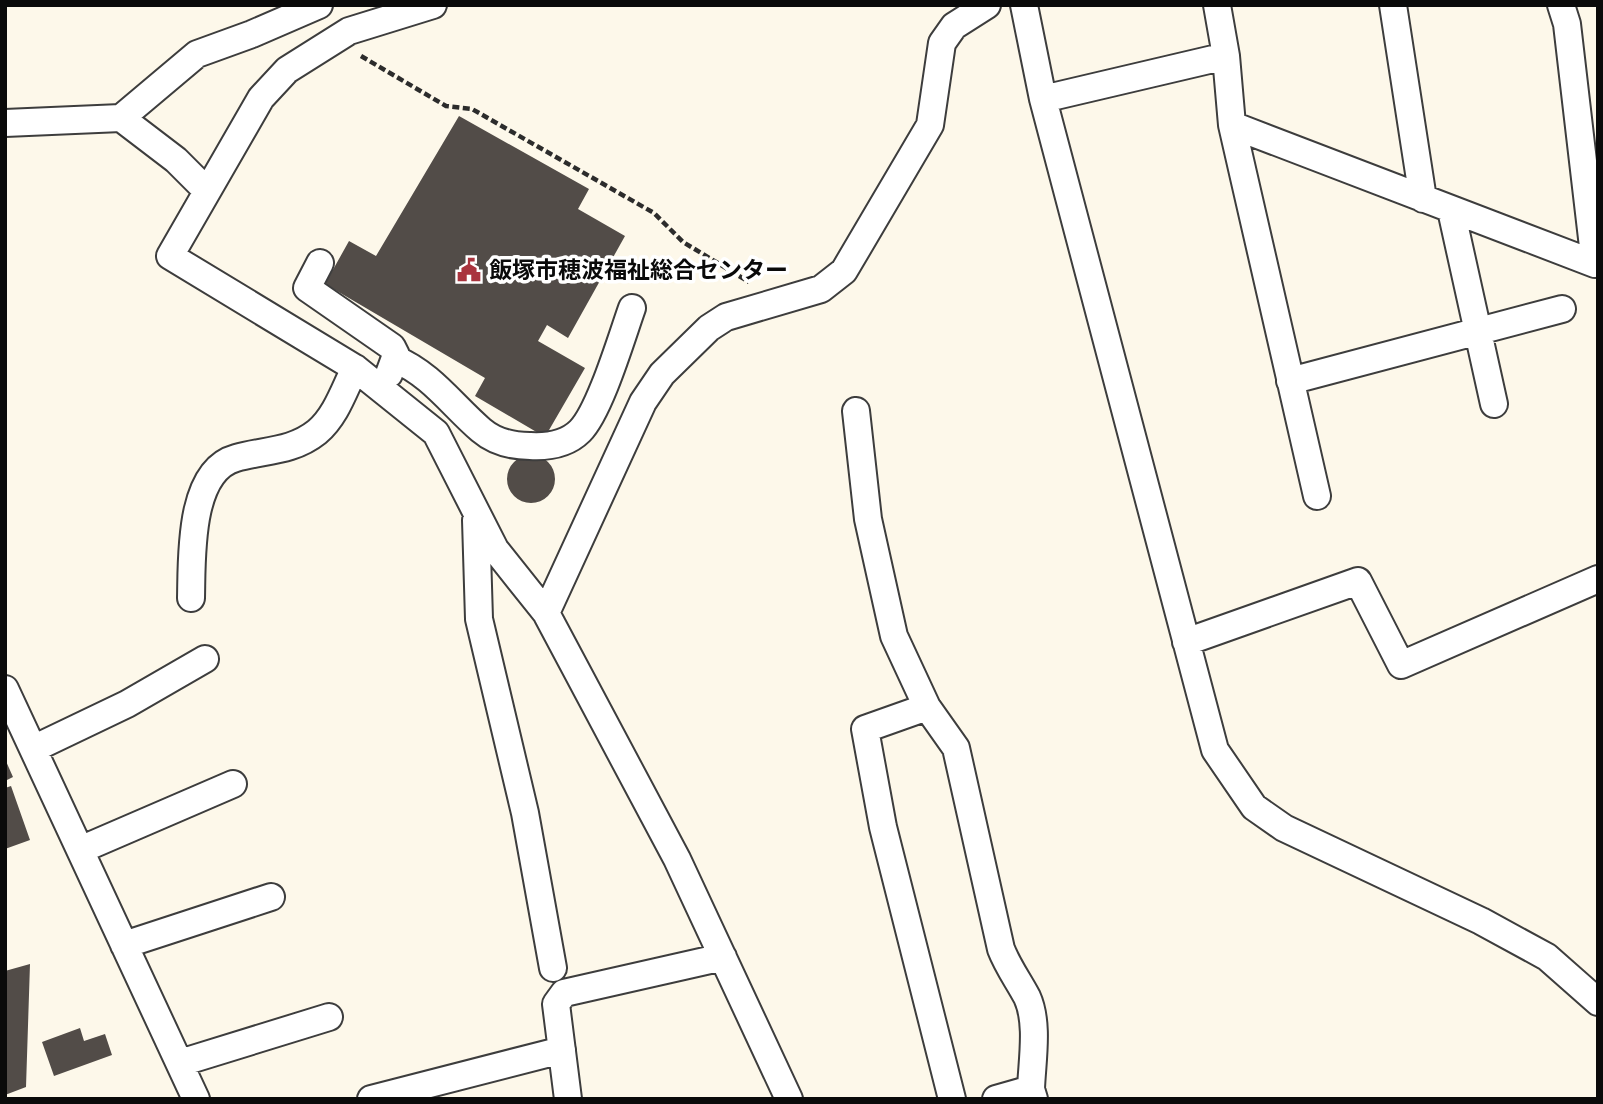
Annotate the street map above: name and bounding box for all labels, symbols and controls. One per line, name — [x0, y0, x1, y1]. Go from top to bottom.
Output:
place label: 飯塚市穂波福祉総合センター — [489, 254, 788, 289]
public building icon: 飯塚市穂波福祉総合センター — [455, 256, 483, 284]

